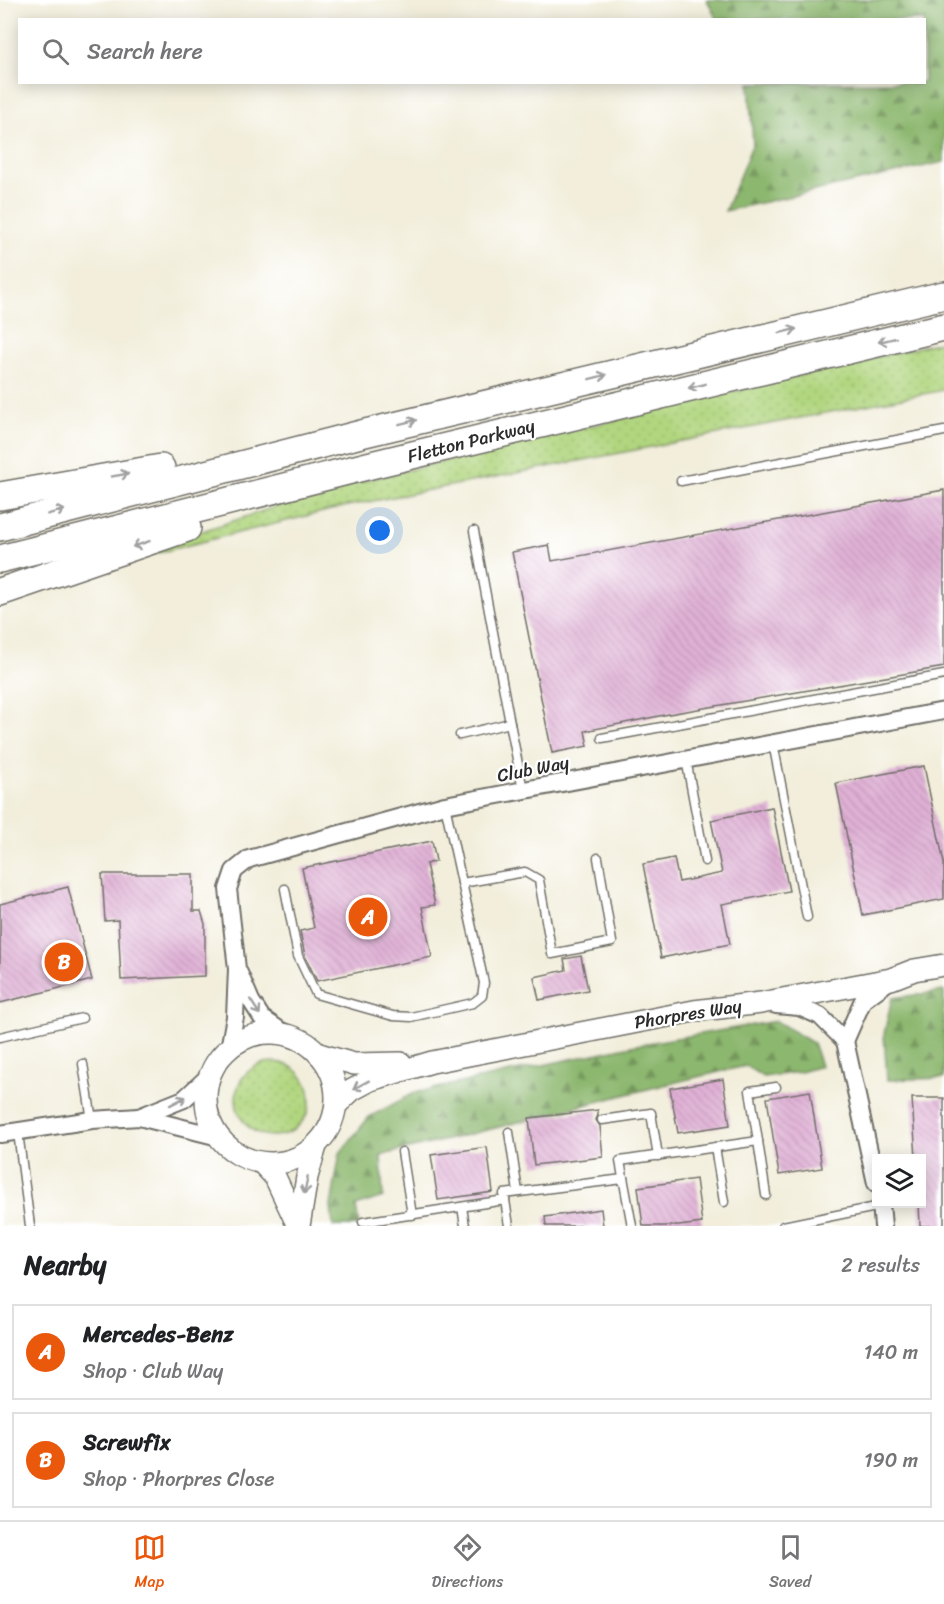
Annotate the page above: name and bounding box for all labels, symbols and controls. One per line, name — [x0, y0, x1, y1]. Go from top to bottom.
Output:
search box — [18, 18, 926, 84]
text: Search here — [87, 32, 203, 71]
icon: search — [39, 35, 72, 68]
one-way arrow — [778, 325, 797, 337]
one-way arrow — [878, 334, 897, 346]
one-way arrow — [588, 370, 607, 382]
one-way arrow — [688, 380, 707, 392]
street label: Fletton Parkway — [404, 410, 539, 472]
one-way arrow — [399, 416, 418, 428]
one-way arrow — [109, 469, 129, 480]
one-way arrow — [47, 505, 66, 517]
your location — [365, 516, 394, 545]
one-way arrow — [132, 539, 151, 550]
street label: Club Way — [494, 746, 572, 792]
pin: A — [348, 894, 388, 940]
pin: B — [44, 940, 84, 984]
street label: Phorpres Way — [632, 990, 745, 1038]
one-way arrow — [249, 999, 262, 1016]
one-way arrow — [353, 1079, 370, 1091]
one-way arrow — [169, 1094, 187, 1106]
map controls — [872, 1154, 926, 1208]
button: layers — [872, 1154, 926, 1208]
one-way arrow — [300, 1175, 311, 1195]
text: Nearby — [24, 1242, 106, 1288]
text: 2 results — [841, 1248, 920, 1283]
text: Mercedes-Benz — [83, 1315, 234, 1354]
text: A — [39, 1335, 52, 1370]
text: 140 m — [864, 1335, 918, 1370]
text: Shop · Club Way — [83, 1354, 223, 1389]
text: Screwfix — [83, 1423, 171, 1462]
text: B — [39, 1443, 52, 1478]
text: 190 m — [864, 1443, 918, 1478]
text: Shop · Phorpres Close — [83, 1462, 275, 1497]
tab: Map — [133, 1531, 166, 1596]
tab: Directions — [432, 1531, 503, 1596]
tab: Saved — [769, 1531, 811, 1596]

